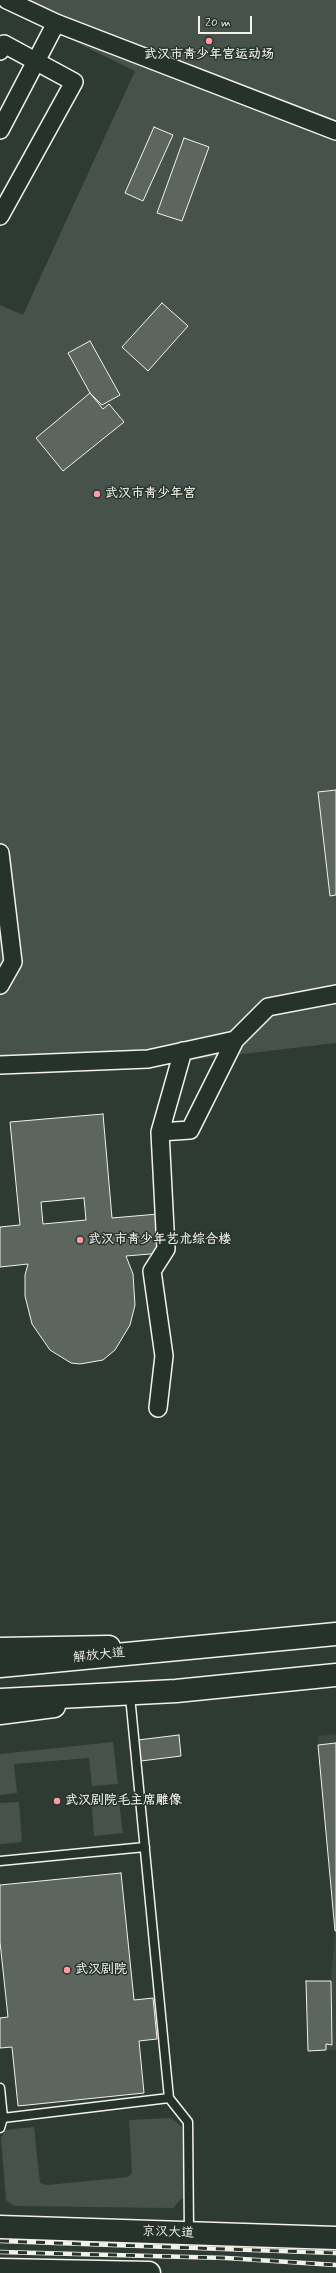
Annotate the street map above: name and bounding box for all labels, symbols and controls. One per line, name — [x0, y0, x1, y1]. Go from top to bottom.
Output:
scale bar — [200, 8, 254, 34]
text: 20 m — [205, 15, 231, 31]
marker: 武汉市青少年宫运动场 — [204, 36, 214, 46]
place label: 武汉市青少年宫运动场 — [144, 47, 274, 63]
place label: 武汉市青少年宫 — [105, 486, 196, 502]
marker: 武汉市青少年宫 — [92, 489, 102, 499]
place label: 武汉市青少年艺术综合楼 — [88, 1232, 231, 1248]
marker: 武汉市青少年艺术综合楼 — [75, 1235, 85, 1245]
street label: 解放大道 — [72, 1646, 126, 1666]
place label: 武汉剧院毛主席雕像 — [65, 1793, 182, 1809]
marker: 武汉剧院毛主席雕像 — [52, 1796, 62, 1806]
place label: 武汉剧院 — [75, 1962, 127, 1978]
marker: 武汉剧院 — [62, 1965, 72, 1975]
street label: 京汉大道 — [142, 2224, 194, 2242]

